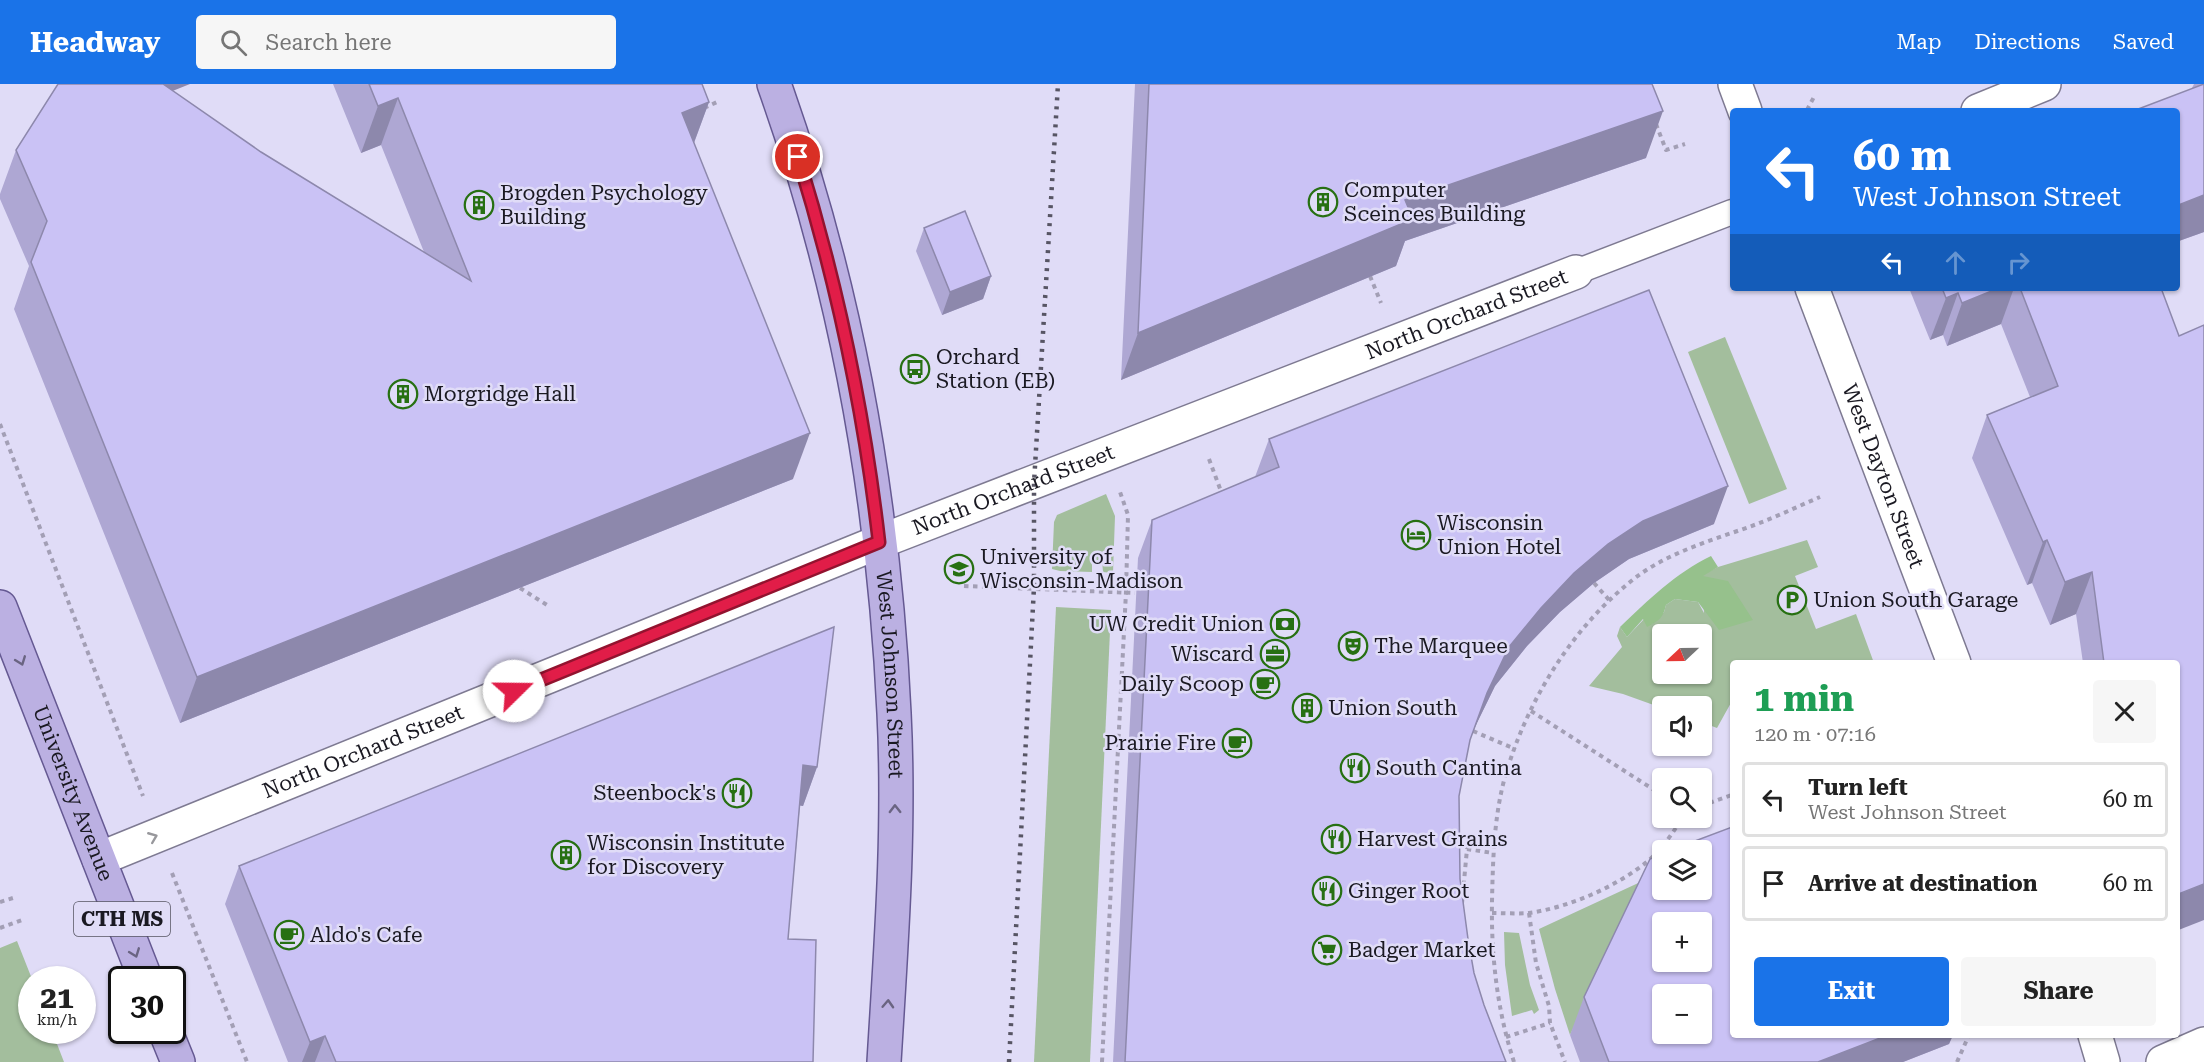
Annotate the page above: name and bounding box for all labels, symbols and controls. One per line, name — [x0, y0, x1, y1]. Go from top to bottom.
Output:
search box — [196, 15, 616, 69]
text: Headway — [30, 26, 160, 59]
icon: search — [217, 26, 250, 59]
text: Search here — [265, 30, 391, 55]
text: Map — [1897, 30, 1941, 54]
text: Directions — [1974, 30, 2080, 54]
text: Saved — [2113, 30, 2174, 54]
pin — [772, 131, 823, 182]
text: 60 m — [1853, 131, 1951, 180]
icon: left — [1754, 132, 1832, 210]
icon: arrive — [781, 140, 814, 173]
place label: Computer Sceinces Building — [1344, 178, 1525, 226]
place label: Brogden Psychology Building — [500, 181, 708, 229]
text: West Johnson Street — [1853, 181, 2121, 213]
building icon: Computer Sceinces Building — [1307, 186, 1339, 218]
building icon: Brogden Psychology Building — [463, 189, 495, 221]
icon: left — [1876, 246, 1909, 279]
icon: ahead — [1939, 246, 1972, 279]
icon: right — [2002, 246, 2035, 279]
street label: North Orchard Street — [1362, 264, 1571, 364]
place label: Orchard Station (EB) — [936, 345, 1055, 393]
bus stop icon: Orchard Station (EB) — [899, 353, 931, 385]
building icon: Morgridge Hall — [387, 378, 419, 410]
street label: West Dayton Street — [1837, 381, 1929, 572]
place label: Morgridge Hall — [424, 382, 576, 406]
street label: North Orchard Street — [909, 440, 1118, 540]
place label: Wisconsin Union Hotel — [1437, 511, 1562, 559]
hotel icon: Wisconsin Union Hotel — [1400, 519, 1432, 551]
place label: University of Wisconsin-Madison — [980, 545, 1184, 593]
school or university icon: University of Wisconsin-Madison — [943, 553, 975, 585]
street label: West Johnson Street — [871, 569, 908, 779]
parking icon: Union South Garage — [1776, 584, 1808, 616]
place label: Union South Garage — [1813, 588, 2018, 612]
bank icon: UW Credit Union — [1269, 608, 1301, 640]
place label: UW Credit Union — [1089, 612, 1264, 636]
north arrow — [1652, 624, 1712, 684]
map controls — [1652, 624, 1712, 1044]
theatre icon: The Marquee — [1337, 630, 1369, 662]
place label: The Marquee — [1374, 634, 1508, 658]
office icon: Wiscard — [1259, 638, 1291, 670]
place label: Wiscard — [1171, 642, 1255, 666]
one-way arrow — [14, 655, 27, 666]
position arrow — [482, 659, 546, 723]
cafe icon: Daily Scoop — [1249, 668, 1281, 700]
place label: Daily Scoop — [1121, 672, 1244, 696]
text: 1 min — [1754, 678, 1854, 720]
button: close — [2093, 680, 2156, 743]
building icon: Union South — [1291, 692, 1323, 724]
place label: Union South — [1328, 696, 1458, 720]
button: sound — [1652, 696, 1712, 756]
street label: North Orchard Street — [259, 700, 467, 803]
street label: University Avenue — [28, 702, 118, 884]
text: 120 m · 07:16 — [1754, 722, 1876, 746]
cafe icon: Prairie Fire — [1221, 727, 1253, 759]
place label: Prairie Fire — [1105, 731, 1216, 755]
restaurant icon: South Cantina — [1339, 752, 1371, 784]
place label: South Cantina — [1376, 756, 1522, 780]
button: search — [1652, 768, 1712, 828]
text: Turn left — [1808, 775, 1908, 800]
restaurant icon: Steenbock's — [721, 777, 753, 809]
place label: Steenbock's — [593, 781, 716, 805]
icon: left — [1757, 783, 1790, 816]
text: 60 m — [2103, 787, 2153, 812]
text: West Johnson Street — [1808, 800, 2007, 824]
one-way arrow — [889, 804, 901, 813]
restaurant icon: Harvest Grains — [1320, 823, 1352, 855]
place label: Harvest Grains — [1357, 827, 1508, 851]
place label: Wisconsin Institute for Discovery — [587, 831, 785, 879]
one-way arrow — [147, 832, 158, 844]
building icon: Wisconsin Institute for Discovery — [550, 839, 582, 871]
button: layers — [1652, 840, 1712, 900]
icon: arrive — [1757, 867, 1790, 900]
text: Arrive at destination — [1808, 871, 2037, 896]
text: 60 m — [2103, 871, 2153, 896]
restaurant icon: Ginger Root — [1311, 875, 1343, 907]
place label: Ginger Root — [1348, 879, 1469, 903]
road number: CTH MS — [74, 902, 170, 936]
button: + — [1652, 912, 1712, 972]
cafe icon: Aldo's Cafe — [273, 919, 305, 951]
place label: Aldo's Cafe — [310, 923, 422, 947]
supermarket icon: Badger Market — [1311, 934, 1343, 966]
place label: Badger Market — [1348, 938, 1495, 962]
one-way arrow — [128, 947, 140, 958]
button: Exit — [1754, 957, 1949, 1026]
button: Share — [1961, 957, 2156, 1026]
speed limit sign: 30 — [108, 966, 186, 1044]
text: 21 — [40, 980, 74, 1015]
button: − — [1652, 984, 1712, 1044]
one-way arrow — [881, 999, 894, 1008]
text: km/h — [37, 1011, 77, 1029]

